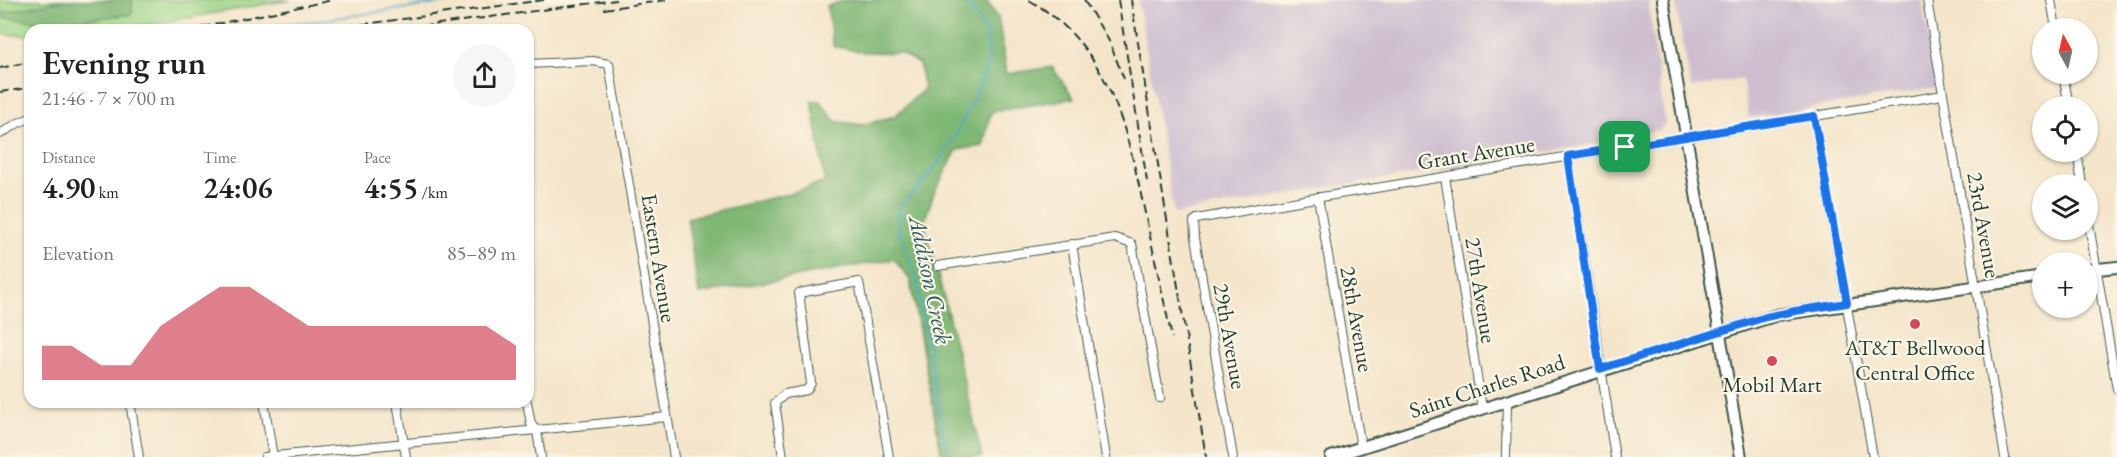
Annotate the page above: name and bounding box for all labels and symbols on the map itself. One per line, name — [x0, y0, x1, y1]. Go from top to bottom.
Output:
north arrow — [2032, 18, 2098, 84]
pin — [1599, 121, 1650, 172]
street label: Grant Avenue — [1415, 129, 1537, 177]
street label: 23rd Avenue — [1960, 170, 2008, 281]
street label: Eastern Avenue — [635, 192, 684, 325]
water label: Addison Creek — [902, 211, 960, 347]
street label: 27th Avenue — [1458, 235, 1504, 345]
street label: 28th Avenue — [1333, 264, 1381, 375]
street label: 29th Avenue — [1206, 281, 1254, 392]
marker: AT&T Bellwood Central Office — [1908, 317, 1922, 331]
place label: AT&T Bellwood Central Office — [1844, 333, 1986, 387]
street label: Saint Charles Road — [1406, 347, 1569, 425]
marker: Mobil Mart — [1765, 354, 1779, 368]
place label: Mobil Mart — [1722, 370, 1822, 399]

